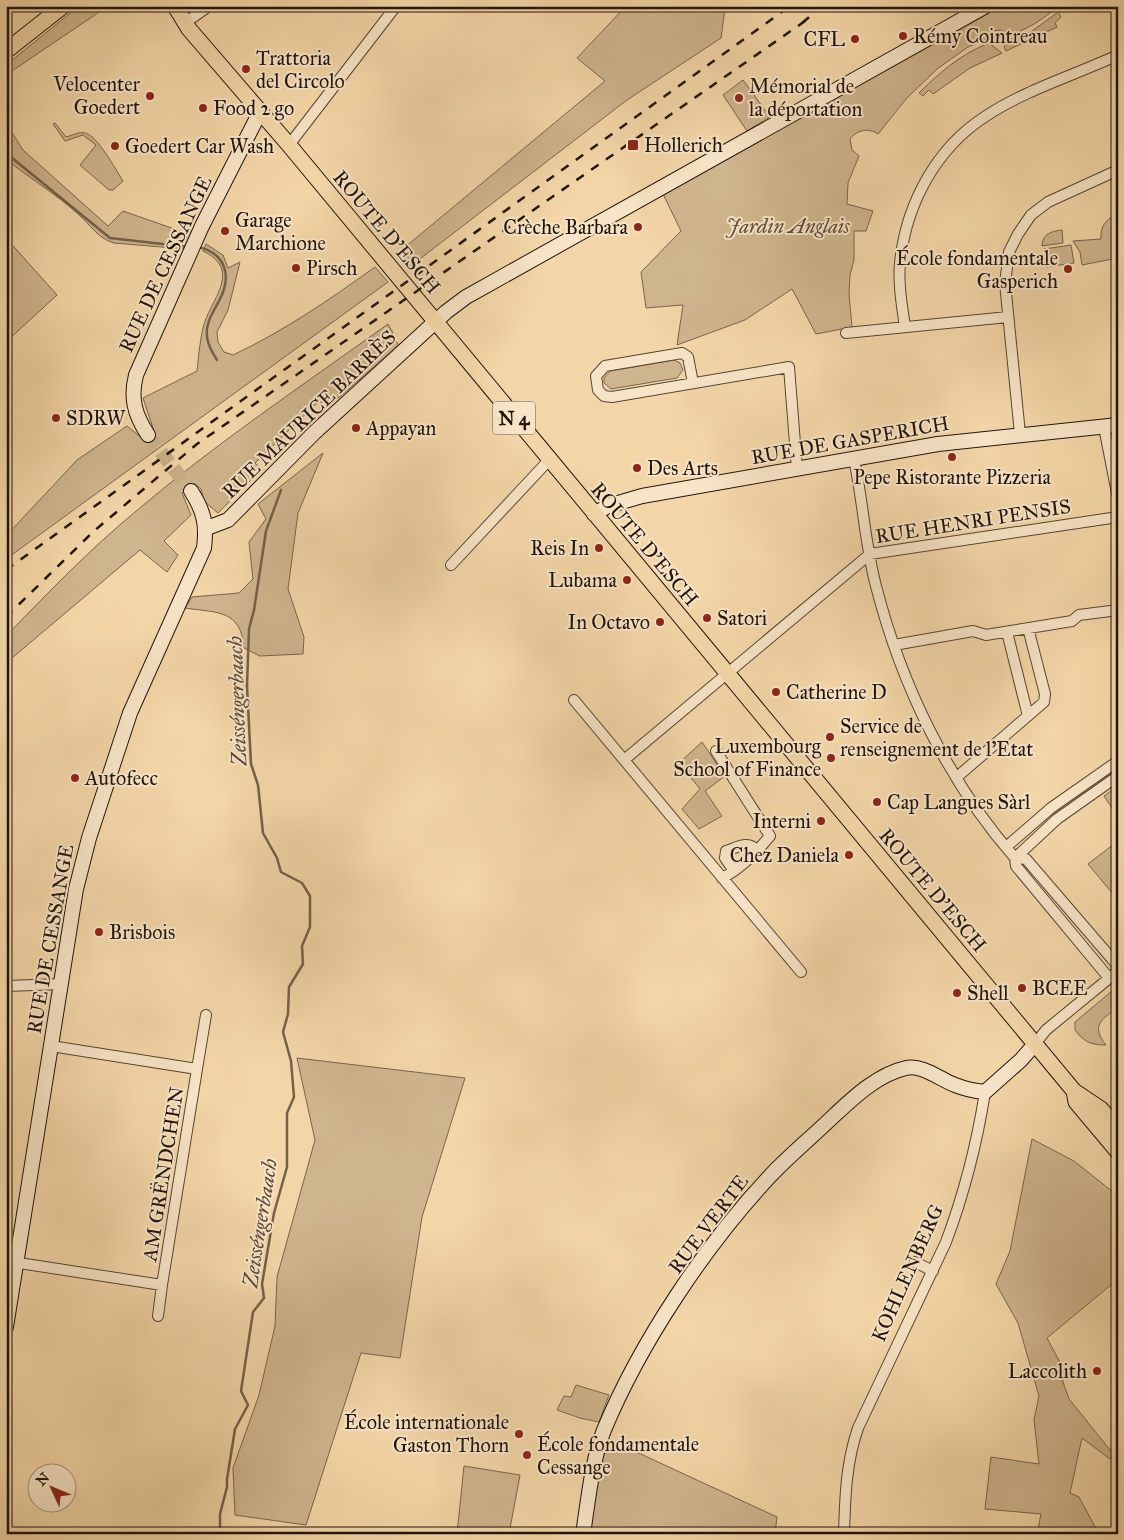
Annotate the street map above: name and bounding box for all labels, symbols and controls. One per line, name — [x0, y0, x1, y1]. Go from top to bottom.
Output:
place label: Rémy Cointreau — [913, 24, 1048, 48]
place label: CFL — [804, 27, 845, 51]
marker: Rémy Cointreau — [897, 30, 909, 42]
marker: CFL — [849, 33, 861, 45]
place label: Trattoria del Circolo — [256, 46, 345, 93]
marker: Trattoria del Circolo — [240, 63, 252, 75]
place label: Velocenter Goedert — [52, 72, 140, 119]
place label: Mémorial de la déportation — [749, 74, 862, 121]
marker: Velocenter Goedert — [144, 90, 156, 102]
marker: Mémorial de la déportation — [733, 92, 745, 104]
place label: Food 2 go — [213, 96, 294, 121]
marker: Food 2 go — [197, 102, 209, 114]
place label: Hollerich — [644, 133, 723, 157]
place label: Goedert Car Wash — [125, 134, 274, 158]
marker: Hollerich — [626, 138, 640, 152]
marker: Goedert Car Wash — [109, 140, 121, 152]
street label: ROUTE D'ESCH — [328, 165, 446, 299]
street label: RUE DE CESSANGE — [114, 172, 216, 356]
place label: Garage Marchione — [235, 208, 326, 255]
park label: Jardin Anglais — [725, 214, 851, 238]
place label: Crèche Barbara — [503, 215, 629, 239]
marker: Crèche Barbara — [632, 221, 644, 233]
marker: Garage Marchione — [219, 225, 231, 237]
place label: École fondamentale Gasperich — [896, 244, 1058, 293]
place label: Pirsch — [306, 256, 357, 280]
marker: Pirsch — [290, 262, 302, 274]
marker: École fondamentale Gasperich — [1062, 263, 1074, 275]
street label: RUE MAURICE BARRÈS — [216, 323, 401, 503]
road number: N 4 — [493, 402, 535, 434]
place label: SDRW — [66, 406, 126, 430]
street label: RUE DE GASPERICH — [749, 411, 951, 469]
marker: SDRW — [50, 412, 62, 424]
place label: Appayan — [365, 416, 436, 440]
marker: Appayan — [350, 422, 362, 434]
marker: Pepe Ristorante Pizzeria — [946, 451, 958, 463]
place label: Des Arts — [647, 456, 718, 480]
marker: Des Arts — [631, 462, 643, 474]
place label: Pepe Ristorante Pizzeria — [853, 465, 1051, 489]
street label: ROUTE D'ESCH — [586, 477, 704, 611]
street label: RUE HENRI PENSIS — [874, 494, 1072, 548]
place label: Reis In — [530, 536, 589, 560]
marker: Reis In — [593, 542, 605, 554]
place label: Lubama — [548, 568, 618, 592]
marker: Lubama — [621, 574, 633, 586]
place label: Satori — [717, 606, 768, 630]
place label: In Octavo — [568, 610, 650, 634]
marker: Satori — [701, 612, 713, 624]
marker: In Octavo — [654, 616, 666, 628]
water label: Zeisséngerbaach — [222, 635, 252, 768]
place label: Catherine D — [786, 680, 887, 704]
marker: Catherine D — [770, 686, 782, 698]
place label: Service de renseignement de l'Etat — [840, 714, 1033, 762]
marker: Service de renseignement de l'Etat — [824, 731, 836, 743]
place label: Luxembourg School of Finance — [673, 734, 822, 781]
marker: Luxembourg School of Finance — [825, 752, 837, 764]
place label: Autofecc — [84, 766, 158, 790]
marker: Autofecc — [69, 772, 81, 784]
place label: Cap Langues Sàrl — [887, 790, 1031, 815]
marker: Cap Langues Sàrl — [871, 796, 883, 808]
place label: Interni — [752, 809, 811, 833]
marker: Interni — [815, 815, 827, 827]
street label: ROUTE D'ESCH — [874, 823, 992, 957]
street label: RUE DE CESSANGE — [22, 842, 78, 1036]
place label: Chez Daniela — [730, 843, 840, 867]
marker: Chez Daniela — [843, 849, 855, 861]
place label: Brisbois — [109, 920, 175, 944]
marker: Brisbois — [93, 926, 105, 938]
place label: BCEE — [1032, 976, 1088, 1000]
place label: Shell — [967, 981, 1009, 1005]
marker: BCEE — [1016, 982, 1028, 994]
marker: Shell — [951, 987, 963, 999]
street label: AM GRËNDCHEN — [137, 1085, 189, 1264]
water label: Zeisséngerbaach — [237, 1157, 283, 1290]
street label: RUE VERTE — [663, 1170, 753, 1278]
street label: KOHLENBERG — [866, 1201, 948, 1345]
place label: Laccolith — [1008, 1359, 1087, 1383]
marker: Laccolith — [1091, 1365, 1103, 1377]
place label: École internationale Gaston Thorn — [344, 1408, 509, 1457]
marker: École internationale Gaston Thorn — [513, 1428, 525, 1440]
place label: École fondamentale Cessange — [537, 1430, 699, 1480]
marker: École fondamentale Cessange — [521, 1449, 533, 1461]
north arrow — [28, 1462, 78, 1512]
text: N — [33, 1469, 53, 1489]

